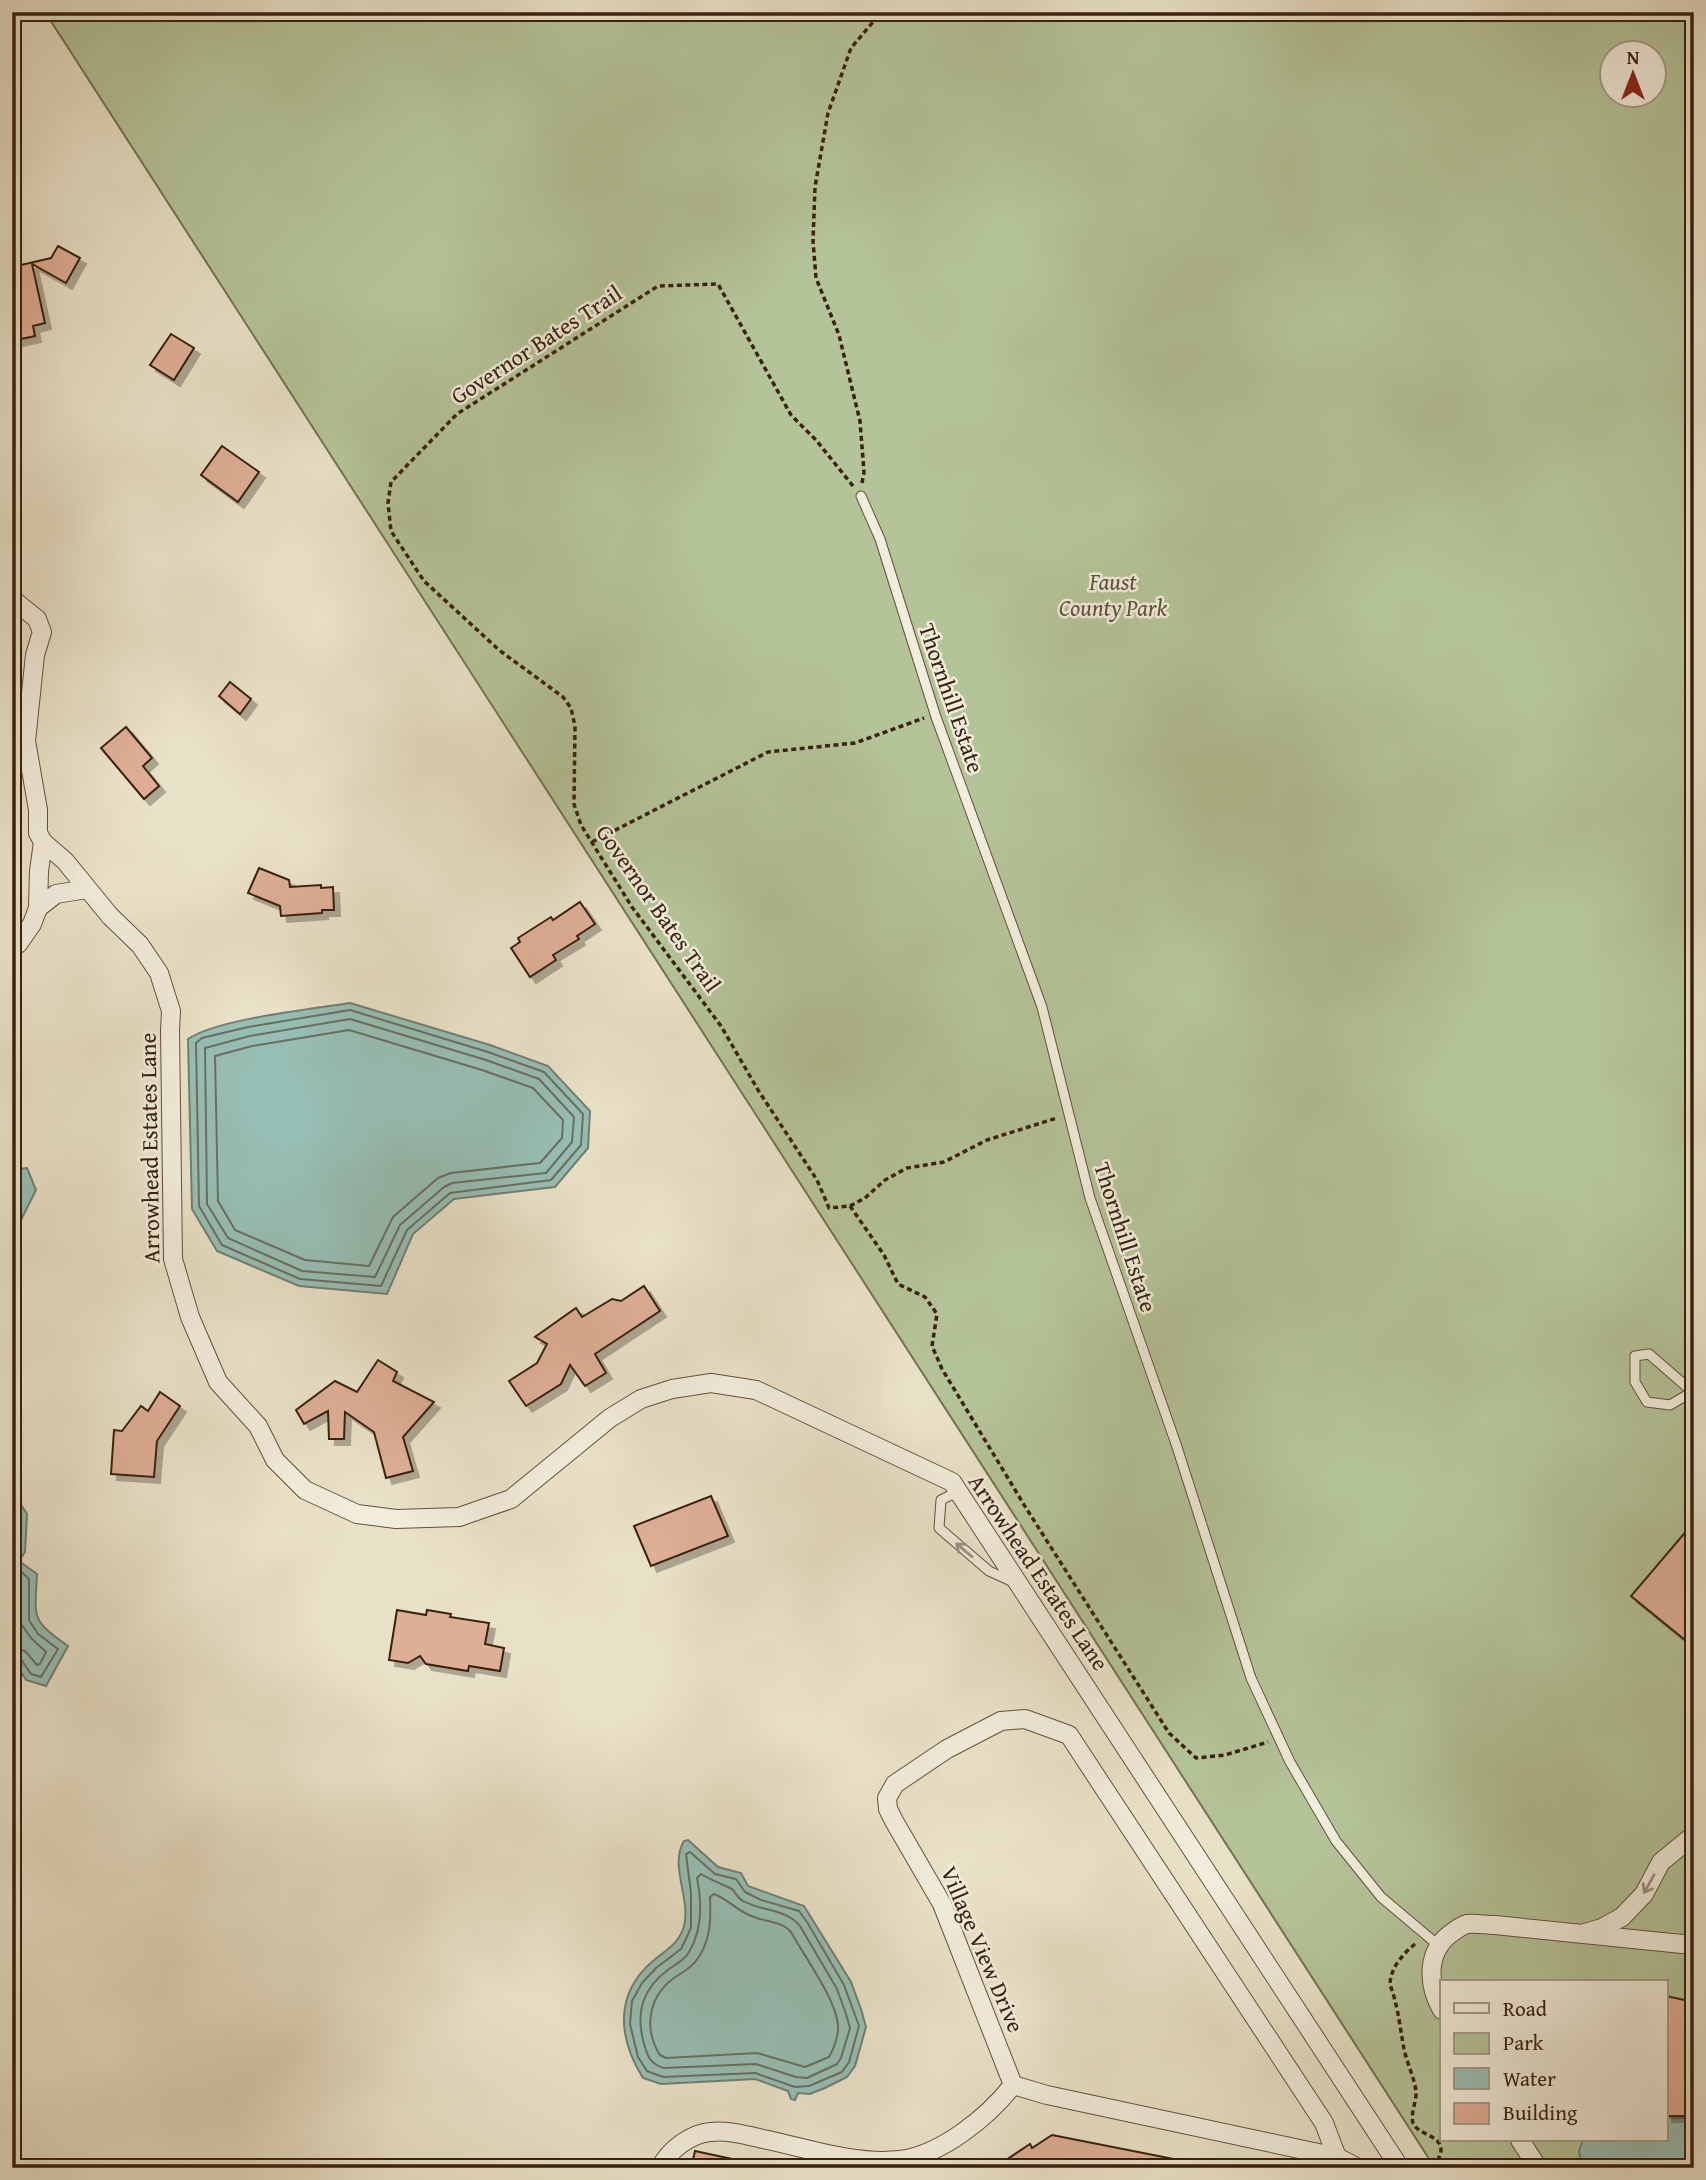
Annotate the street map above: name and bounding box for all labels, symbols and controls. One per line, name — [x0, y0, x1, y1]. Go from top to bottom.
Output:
north arrow — [1598, 38, 1668, 108]
text: N — [1627, 43, 1640, 71]
street label: Governor Bates Trail — [444, 276, 628, 412]
park label: Faust County Park — [1059, 565, 1167, 624]
street label: Thornhill Estate — [911, 619, 993, 777]
street label: Governor Bates Trail — [589, 817, 729, 999]
street label: Arrowhead Estates Lane — [130, 1032, 168, 1264]
street label: Thornhill Estate — [1086, 1158, 1166, 1316]
street label: Arrowhead Estates Lane — [961, 1467, 1117, 1677]
one-way arrow — [956, 1542, 974, 1558]
street label: Village View Drive — [933, 1861, 1033, 2037]
one-way arrow — [1642, 1873, 1655, 1894]
legend — [1440, 1980, 1668, 2142]
text: Road — [1503, 1993, 1548, 2024]
text: Park — [1503, 2027, 1544, 2058]
text: Water — [1503, 2063, 1556, 2094]
text: Building — [1503, 2097, 1578, 2128]

